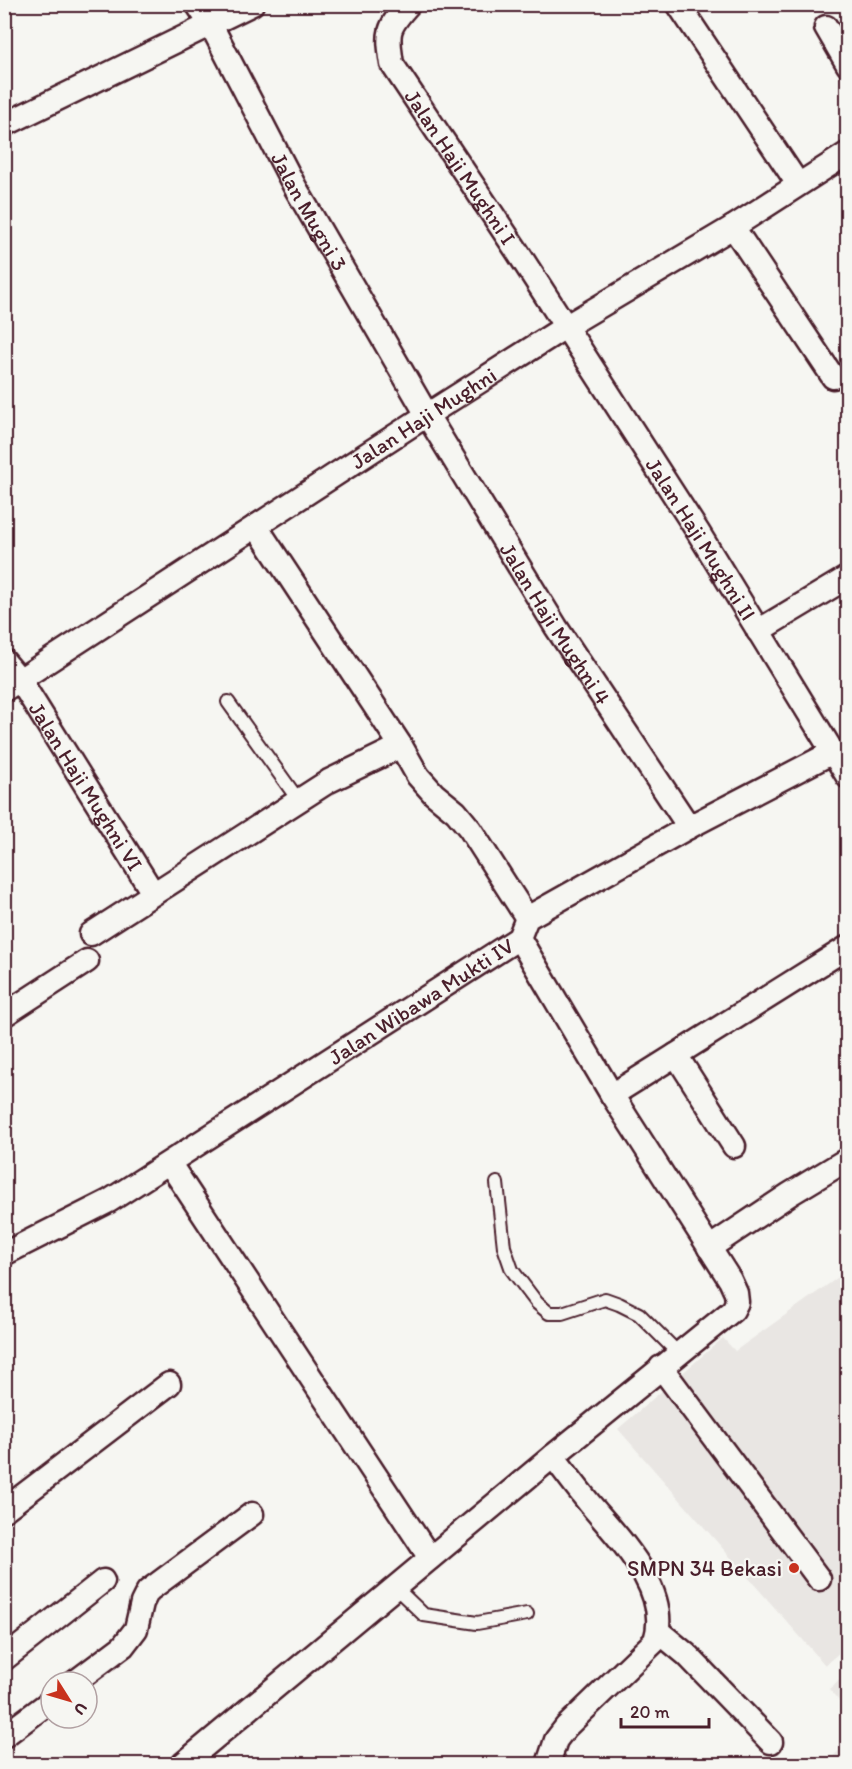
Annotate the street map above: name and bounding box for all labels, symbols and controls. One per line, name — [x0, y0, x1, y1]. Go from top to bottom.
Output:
street label: Jalan Haji Mughni I — [399, 84, 522, 250]
street label: Jalan Mugni 3 — [266, 147, 354, 275]
street label: Jalan Haji Mughni — [345, 361, 501, 475]
street label: Jalan Haji Mughni II — [640, 452, 762, 625]
street label: Jalan Haji Mughni 4 — [494, 538, 617, 709]
street label: Jalan Haji Mughni VI — [23, 697, 149, 876]
street label: Jalan Wibawa Mukti IV — [323, 932, 518, 1070]
place label: SMPN 34 Bekasi — [627, 1555, 782, 1582]
marker: SMPN 34 Bekasi — [787, 1561, 801, 1575]
north arrow — [39, 1670, 99, 1730]
scale bar — [621, 1691, 710, 1729]
text: U — [70, 1699, 91, 1719]
text: 20 m — [630, 1701, 670, 1723]

